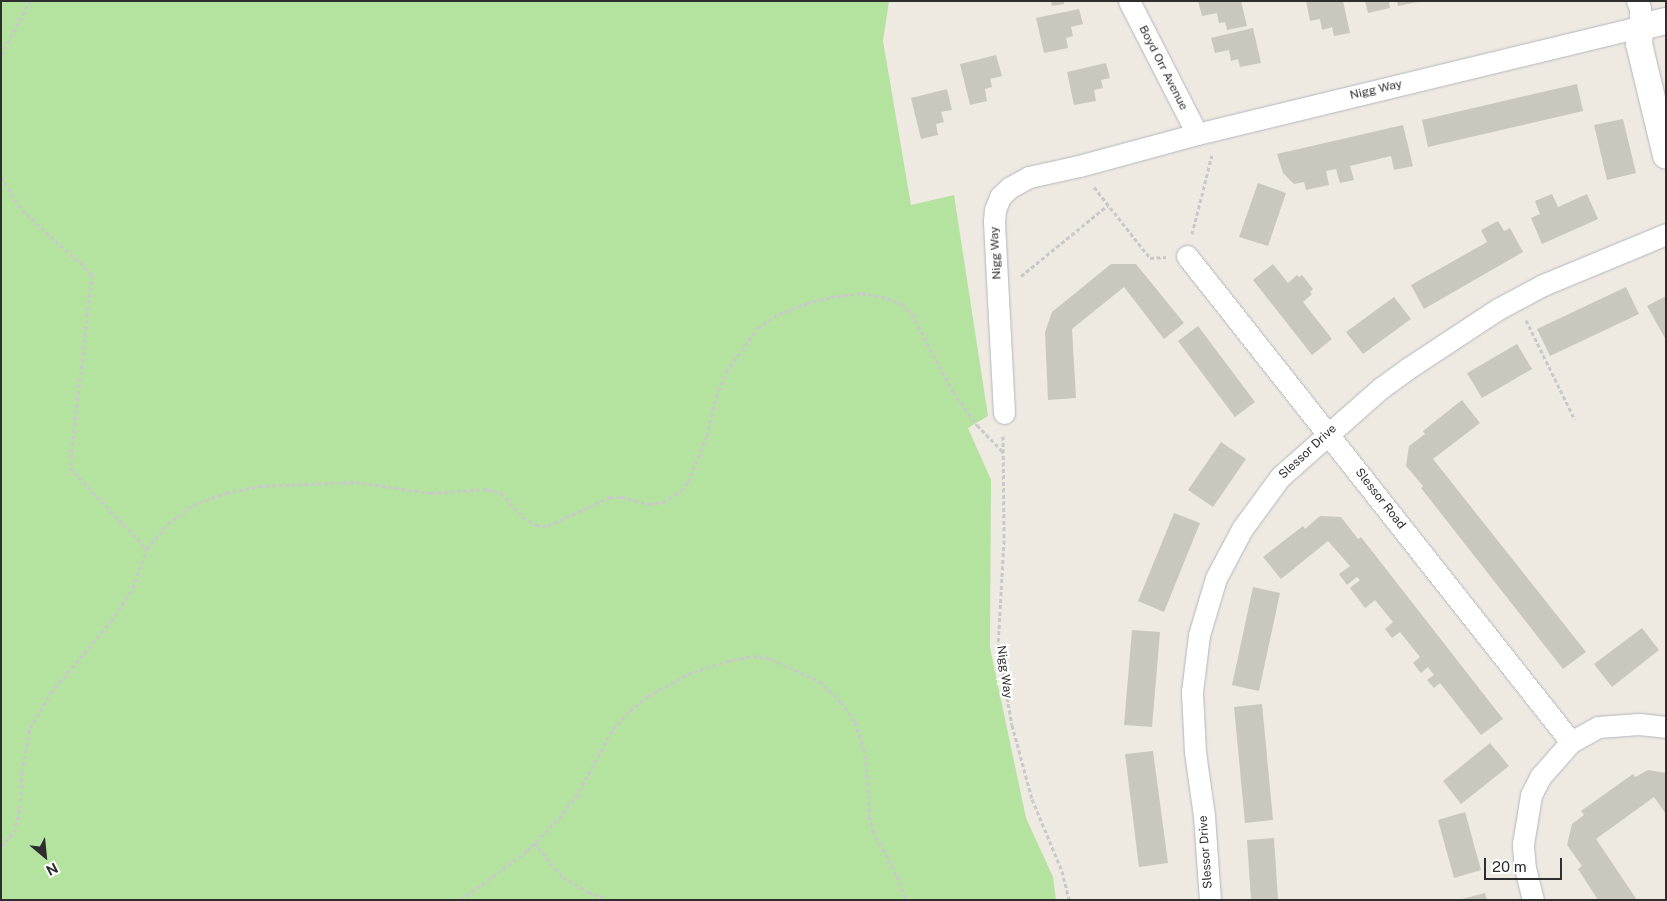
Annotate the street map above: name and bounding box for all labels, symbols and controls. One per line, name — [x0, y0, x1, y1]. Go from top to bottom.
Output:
street label: Boyd Orr Avenue — [1135, 23, 1191, 113]
street label: Nigg Way — [1348, 77, 1404, 103]
street label: Nigg Way — [987, 226, 1005, 280]
street label: Slessor Drive — [1276, 422, 1340, 482]
street label: Slessor Road — [1352, 466, 1408, 532]
street label: Nigg Way — [993, 645, 1015, 699]
street label: Slessor Drive — [1196, 815, 1216, 889]
north arrow — [20, 831, 70, 881]
scale bar — [1487, 848, 1564, 880]
text: 20 m — [1492, 858, 1527, 875]
text: N — [43, 860, 61, 879]

